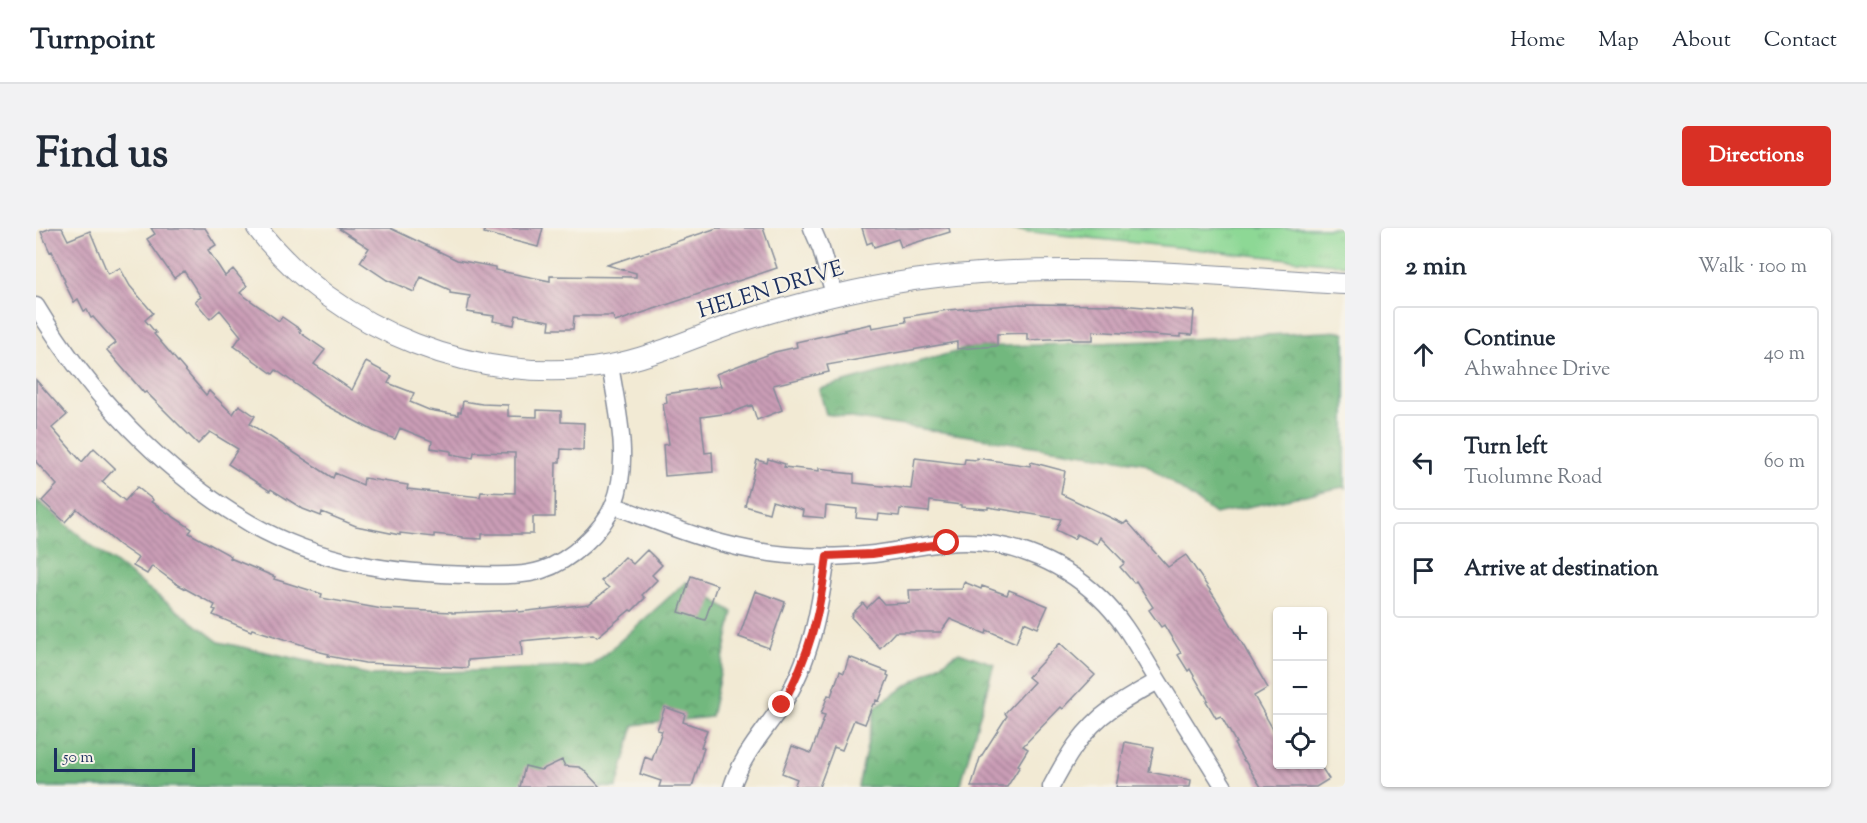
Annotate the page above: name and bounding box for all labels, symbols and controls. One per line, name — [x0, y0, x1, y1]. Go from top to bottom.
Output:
text: Turnpoint — [30, 21, 155, 61]
text: Home — [1510, 26, 1565, 56]
text: Map — [1598, 26, 1639, 56]
text: About — [1672, 26, 1731, 56]
text: Contact — [1764, 26, 1837, 56]
text: Find us — [36, 126, 168, 186]
button: Directions — [1682, 126, 1831, 186]
text: 2 min — [1405, 249, 1467, 286]
text: Walk · 100 m — [1698, 253, 1807, 282]
street label: HELEN DRIVE — [694, 254, 848, 328]
text: Continue — [1464, 324, 1555, 356]
icon: ahead — [1407, 338, 1440, 371]
text: 40 m — [1764, 340, 1805, 369]
text: Ahwahnee Drive — [1464, 356, 1610, 385]
text: Turn left — [1464, 432, 1547, 464]
icon: left — [1407, 446, 1440, 479]
text: 60 m — [1764, 448, 1805, 477]
text: Tuolumne Road — [1464, 464, 1602, 493]
route start — [933, 529, 959, 555]
icon: arrive — [1407, 554, 1440, 587]
text: Arrive at destination — [1464, 554, 1659, 586]
map controls — [1273, 607, 1327, 769]
button: + — [1273, 607, 1327, 661]
button: − — [1273, 661, 1327, 715]
route end — [768, 691, 794, 717]
button: locate — [1273, 715, 1327, 769]
scale bar — [54, 745, 195, 772]
text: 50 m — [63, 747, 94, 770]

